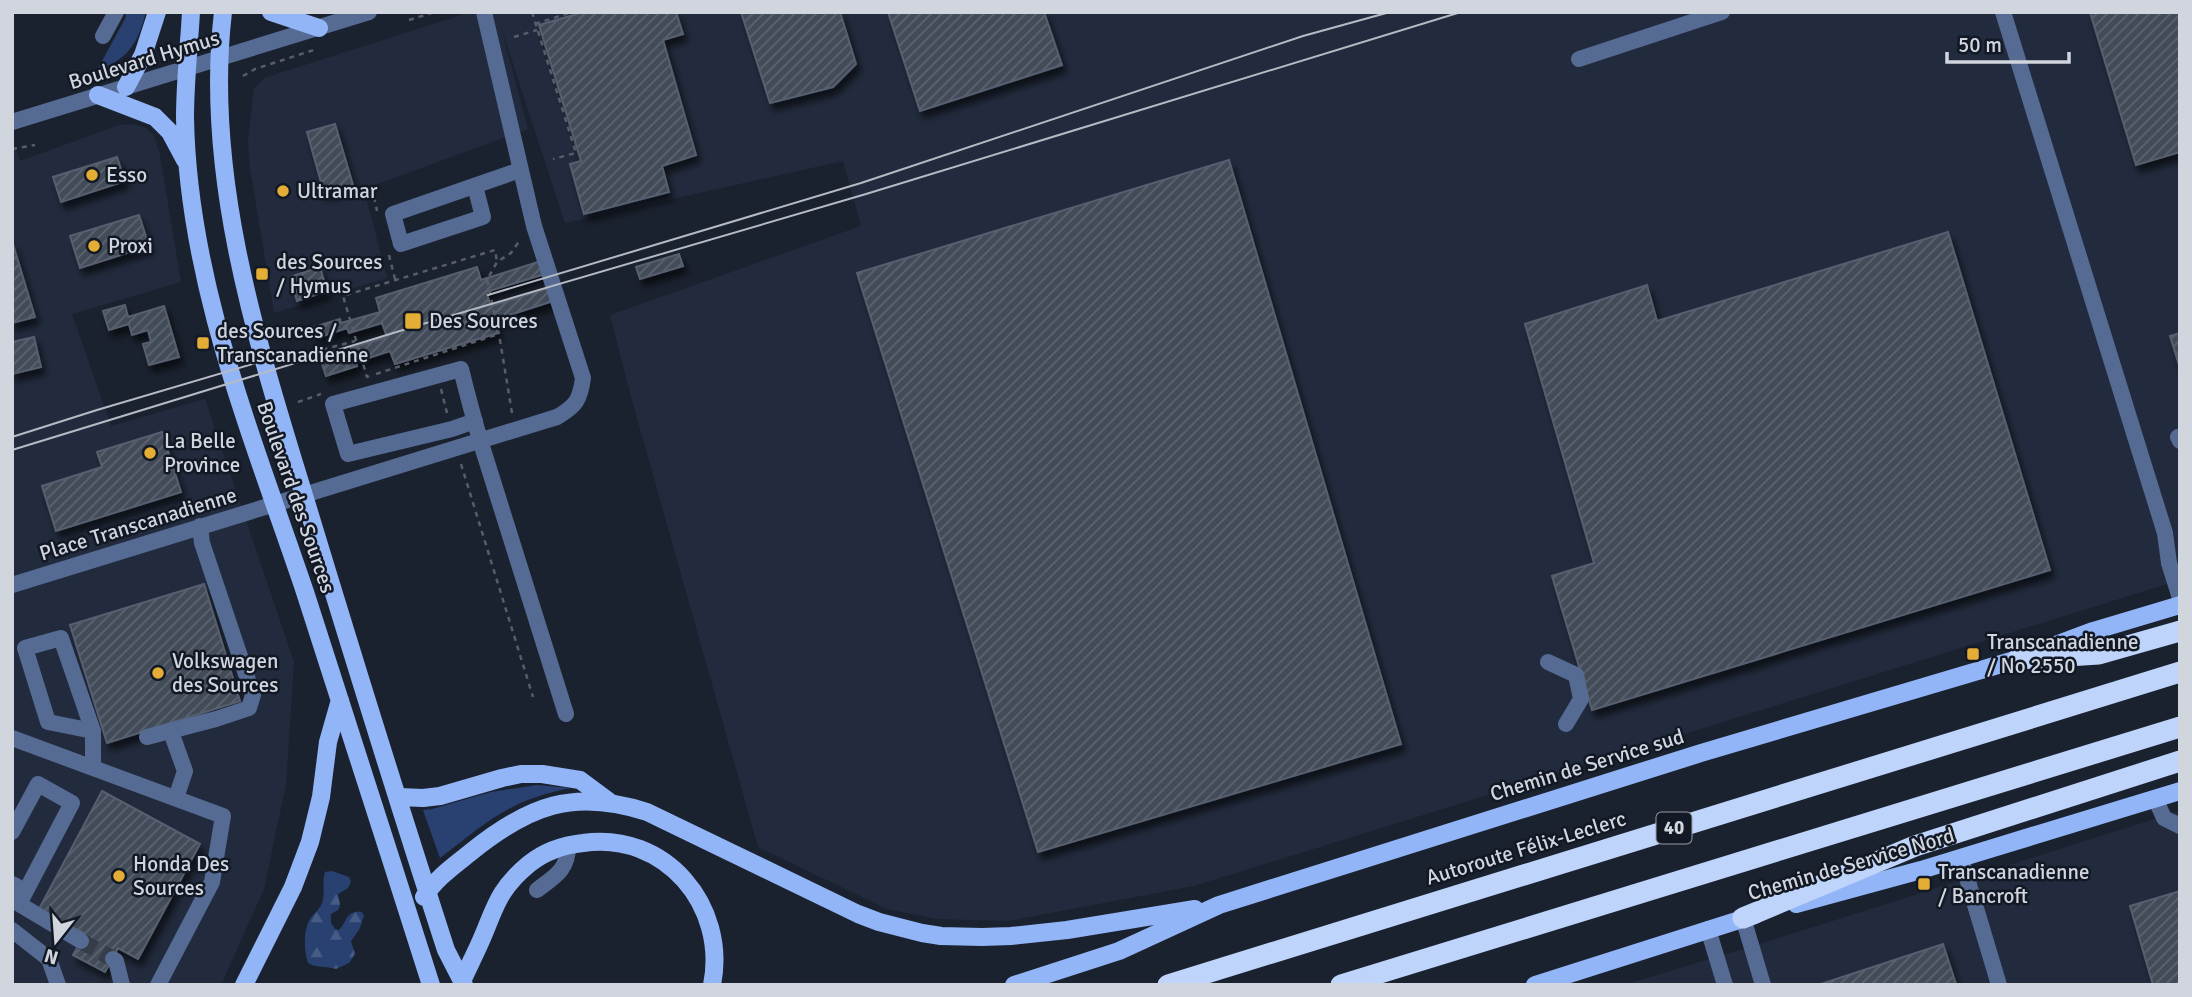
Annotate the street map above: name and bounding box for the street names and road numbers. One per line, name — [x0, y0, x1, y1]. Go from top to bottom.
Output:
street label: Boulevard Hymus — [66, 25, 222, 95]
street label: Boulevard des Sources — [251, 398, 341, 596]
street label: Place Transcanadienne — [36, 482, 240, 566]
street label: Chemin de Service sud — [1487, 723, 1687, 807]
street label: Autoroute Félix-Leclerc — [1423, 805, 1629, 891]
road number: 40 — [1656, 813, 1692, 844]
street label: Chemin de Service Nord — [1745, 822, 1957, 906]

